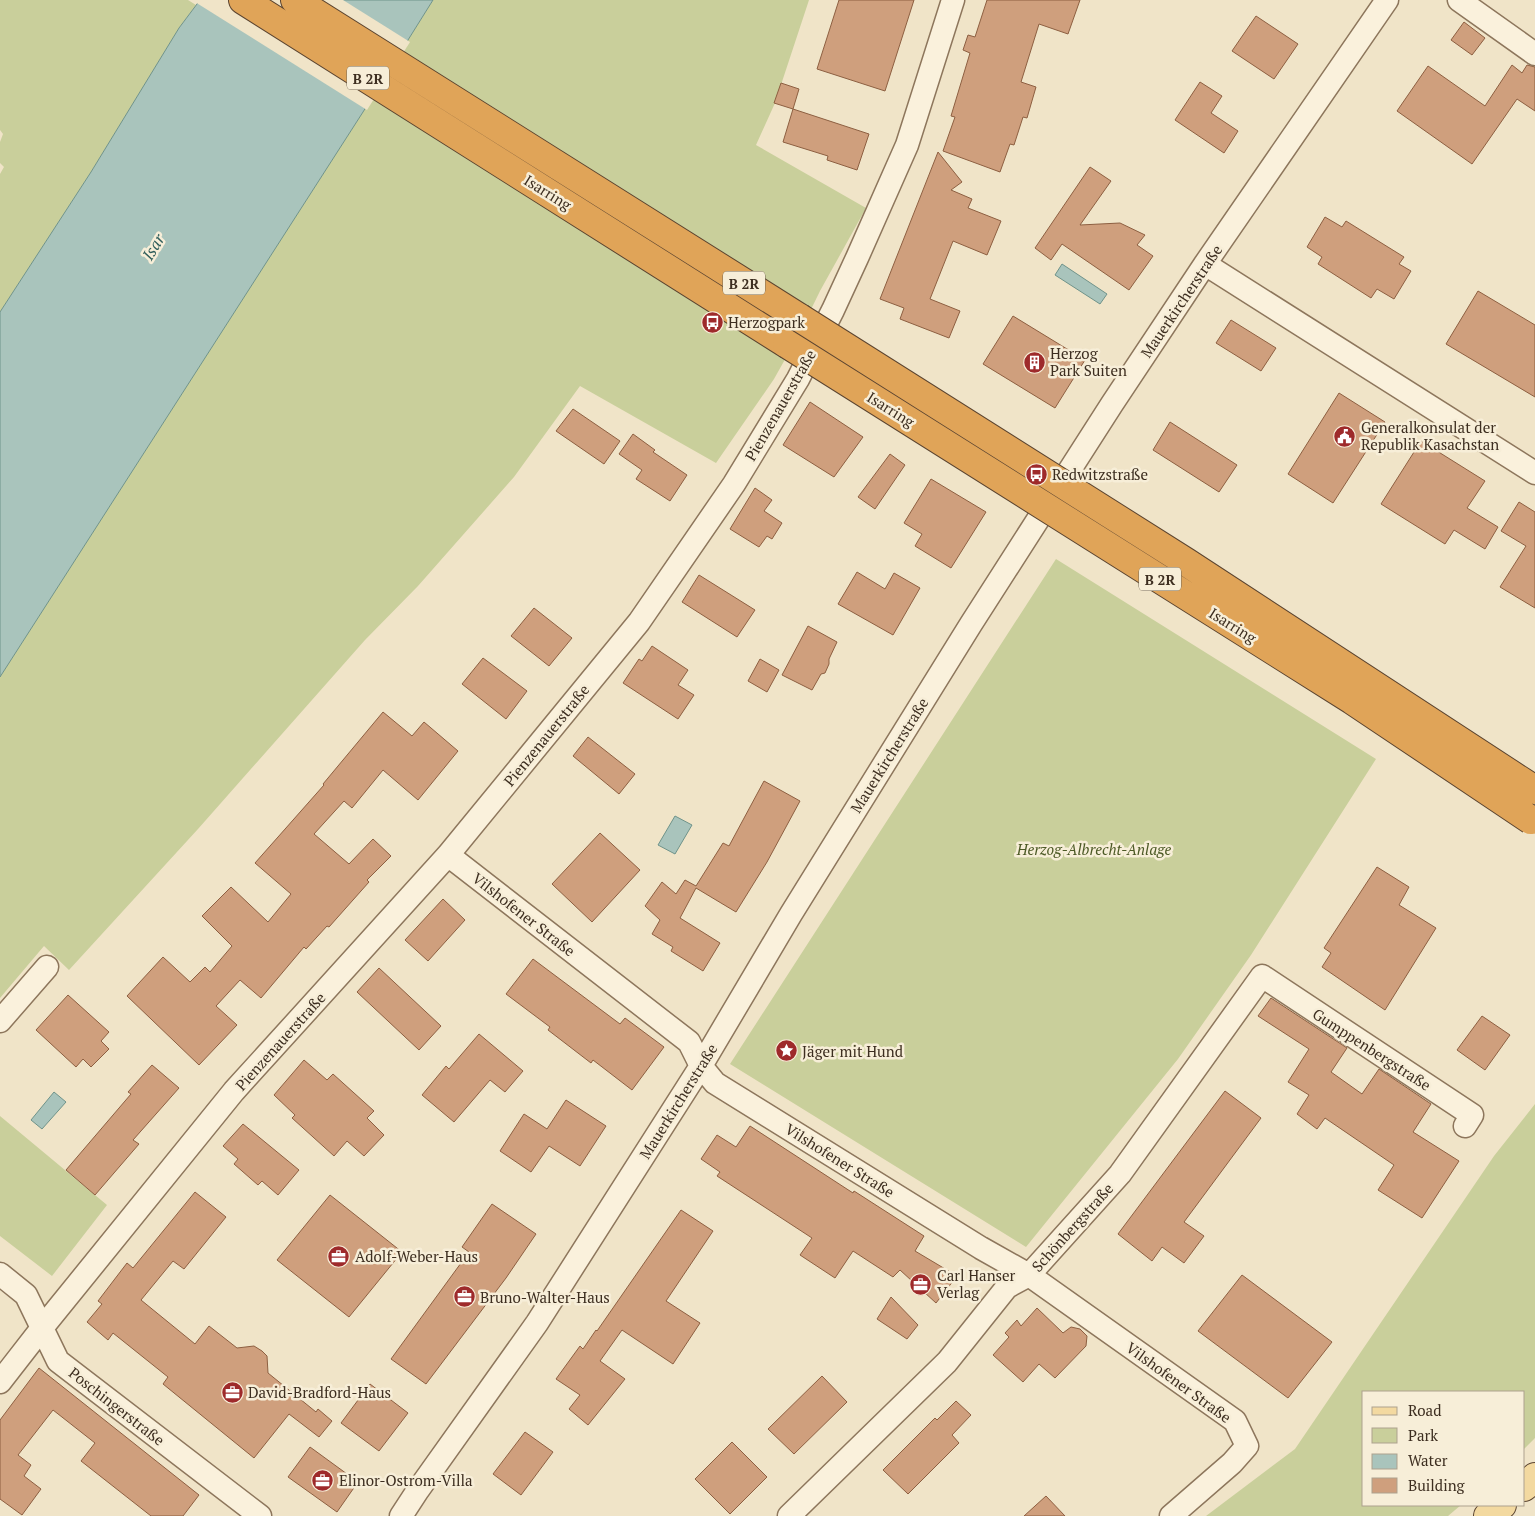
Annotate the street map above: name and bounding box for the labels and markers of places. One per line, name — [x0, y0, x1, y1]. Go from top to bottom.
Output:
bus stop icon: Herzogpark — [700, 310, 724, 334]
place label: Herzogpark — [728, 312, 805, 332]
place label: Herzog Park Suiten — [1050, 343, 1127, 380]
building icon: Herzog Park Suiten — [1022, 350, 1046, 374]
place label: Generalkonsulat der Republik Kasachstan — [1361, 417, 1499, 454]
public building icon: Generalkonsulat der Republik Kasachstan — [1333, 424, 1357, 448]
bus stop icon: Redwitzstraße — [1024, 462, 1048, 486]
place label: Redwitzstraße — [1052, 464, 1148, 484]
place icon: Jäger mit Hund — [774, 1039, 798, 1063]
place label: Jäger mit Hund — [802, 1041, 903, 1061]
office icon: Adolf-Weber-Haus — [327, 1244, 351, 1268]
place label: Adolf-Weber-Haus — [355, 1246, 478, 1266]
place label: Carl Hanser Verlag — [937, 1265, 1016, 1302]
office icon: Carl Hanser Verlag — [909, 1272, 933, 1296]
office icon: Bruno-Walter-Haus — [452, 1285, 476, 1309]
place label: Bruno-Walter-Haus — [480, 1287, 610, 1307]
office icon: David-Bradford-Haus — [220, 1380, 244, 1404]
place label: David-Bradford-Haus — [248, 1382, 391, 1402]
office icon: Elinor-Ostrom-Villa — [311, 1468, 335, 1492]
place label: Elinor-Ostrom-Villa — [339, 1470, 473, 1490]

